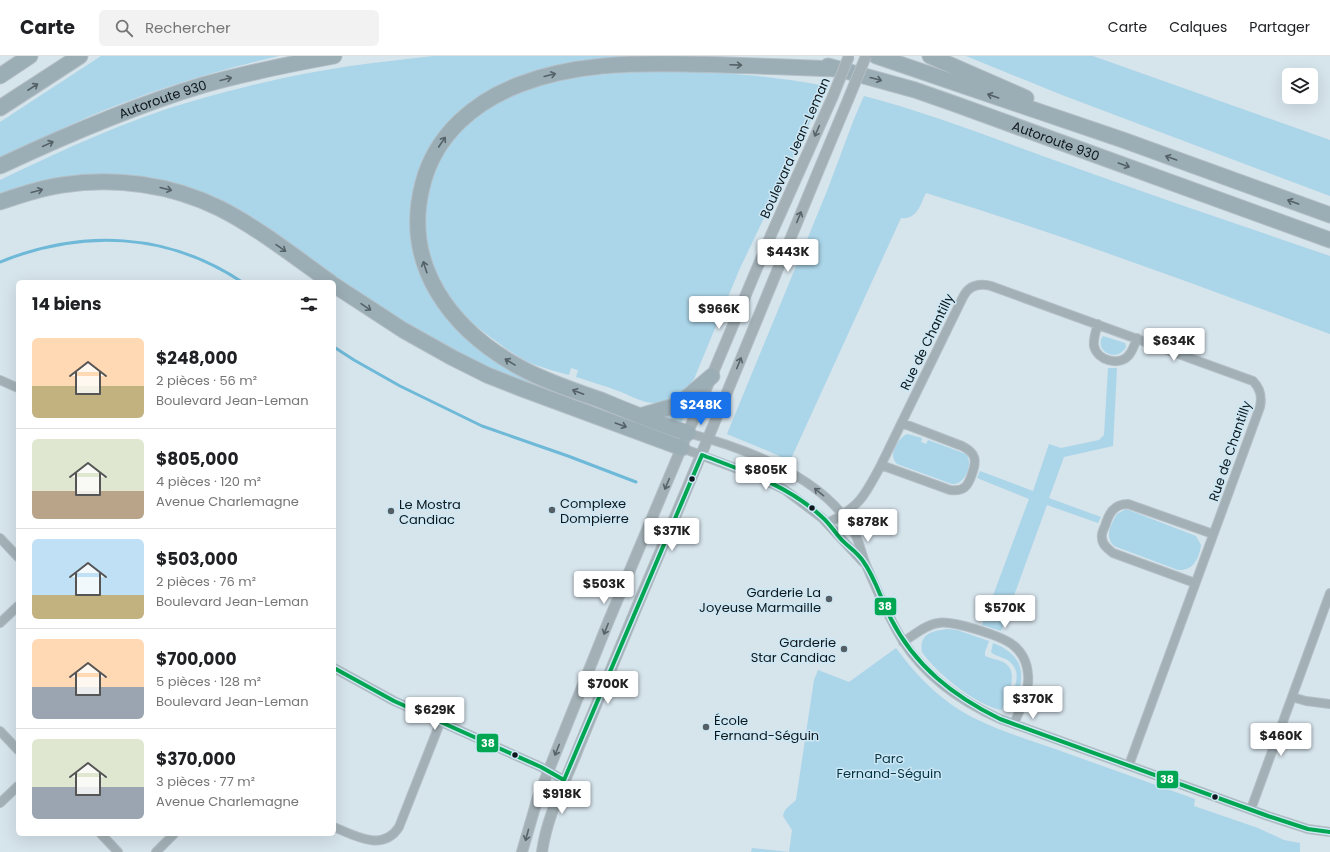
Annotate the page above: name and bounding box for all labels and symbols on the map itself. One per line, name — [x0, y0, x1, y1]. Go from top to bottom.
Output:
one-way arrow — [729, 62, 742, 69]
one-way arrow — [543, 71, 556, 78]
street label: Boulevard Jean-Leman — [755, 74, 835, 222]
street label: Autoroute 930 — [116, 75, 209, 123]
one-way arrow — [219, 75, 232, 82]
one-way arrow — [869, 76, 882, 83]
one-way arrow — [27, 83, 38, 91]
one-way arrow — [986, 92, 999, 99]
street label: Autoroute 930 — [1009, 116, 1102, 165]
one-way arrow — [813, 125, 820, 137]
one-way arrow — [438, 137, 446, 148]
one-way arrow — [42, 140, 54, 147]
one-way arrow — [1166, 153, 1178, 161]
one-way arrow — [1117, 161, 1129, 169]
one-way arrow — [31, 186, 44, 194]
one-way arrow — [159, 186, 172, 194]
one-way arrow — [1287, 198, 1300, 205]
one-way arrow — [796, 212, 803, 224]
pin: $443K — [760, 239, 816, 273]
one-way arrow — [275, 244, 286, 252]
one-way arrow — [421, 260, 428, 273]
street label: Rue de Chantilly — [895, 290, 959, 393]
pin: $966K — [691, 296, 747, 330]
one-way arrow — [360, 303, 371, 311]
pin: $634K — [1146, 328, 1202, 362]
one-way arrow — [504, 357, 516, 365]
one-way arrow — [735, 358, 743, 370]
one-way arrow — [572, 387, 584, 395]
pin: $248K — [673, 392, 729, 426]
street label: Rue de Chantilly — [1204, 398, 1256, 504]
one-way arrow — [615, 422, 627, 430]
pin: $805K — [738, 457, 794, 491]
unlabelled marker — [687, 474, 697, 484]
one-way arrow — [663, 477, 670, 489]
one-way arrow — [813, 488, 824, 496]
place label: Complexe Dompierre — [560, 494, 629, 528]
place label: Le Mostra Candiac — [399, 495, 461, 529]
unlabelled marker — [807, 503, 817, 513]
marker: Complexe Dompierre — [547, 505, 557, 515]
marker: Le Mostra Candiac — [386, 506, 396, 516]
pin: $878K — [840, 509, 896, 543]
pin: $371K — [644, 518, 700, 552]
pin: $503K — [576, 571, 632, 605]
place label: Garderie La Joyeuse Marmaille — [699, 583, 821, 617]
marker: Garderie La Joyeuse Marmaille — [824, 594, 834, 604]
pin: $570K — [977, 595, 1033, 629]
line badge: 38 — [874, 597, 897, 616]
text: 38 — [878, 598, 892, 614]
one-way arrow — [601, 623, 609, 635]
place label: Garderie Star Candiac — [751, 633, 836, 667]
marker: Garderie Star Candiac — [839, 644, 849, 654]
pin: $700K — [580, 671, 636, 705]
pin: $370K — [1005, 686, 1061, 720]
pin: $629K — [407, 697, 463, 731]
place label: École Fernand-Séguin — [714, 711, 819, 745]
marker: École Fernand-Séguin — [701, 722, 711, 732]
pin: $460K — [1253, 723, 1309, 757]
line badge: 38 — [476, 733, 499, 753]
text: 38 — [481, 735, 495, 751]
one-way arrow — [553, 744, 561, 756]
park label: Parc Fernand-Séguin — [836, 749, 942, 783]
unlabelled marker — [510, 750, 520, 760]
line badge: 38 — [1156, 770, 1179, 789]
text: 38 — [1160, 771, 1174, 787]
pin: $918K — [534, 781, 590, 815]
unlabelled marker — [1210, 792, 1220, 802]
one-way arrow — [522, 828, 530, 841]

